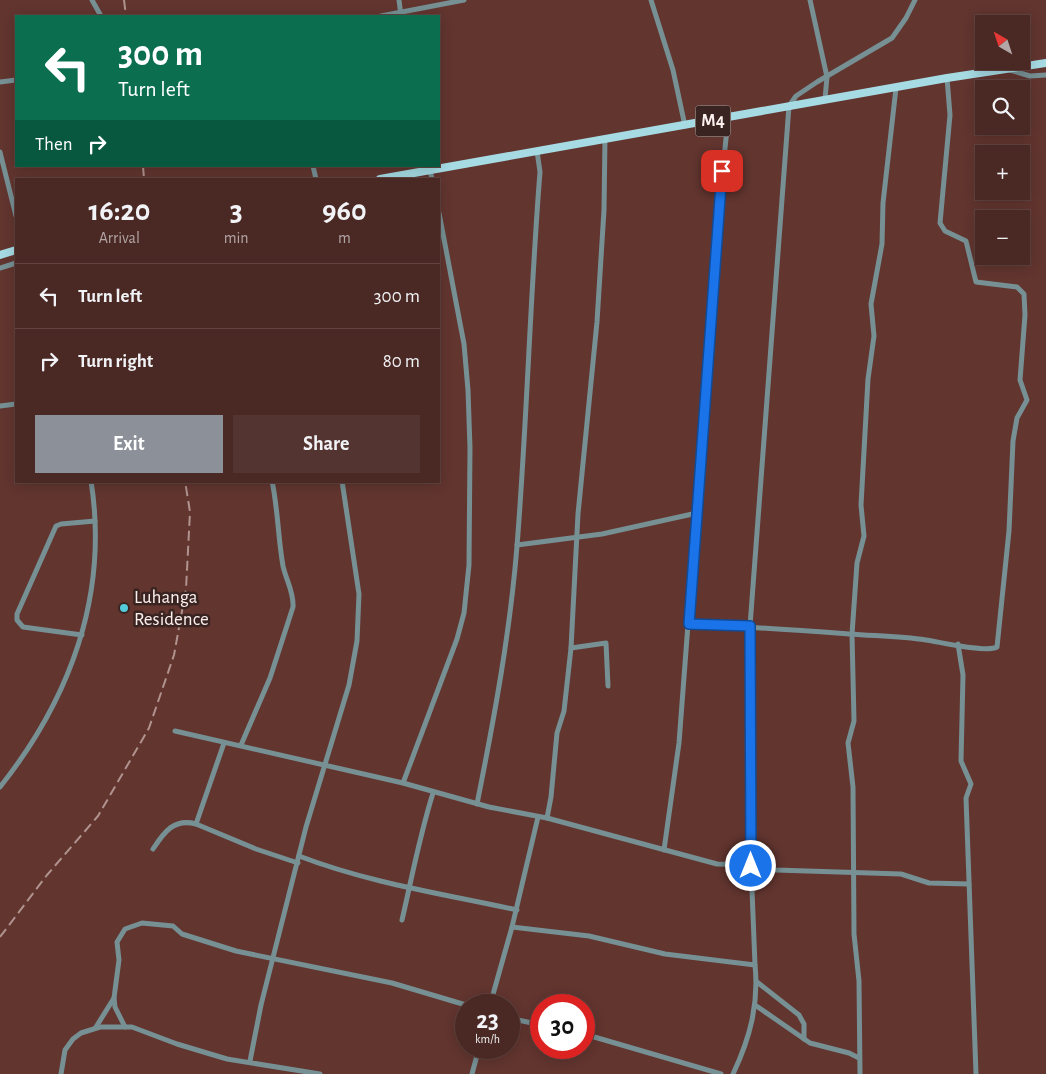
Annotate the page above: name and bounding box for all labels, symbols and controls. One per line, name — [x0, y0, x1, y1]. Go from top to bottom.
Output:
north arrow — [975, 15, 1030, 70]
map controls — [975, 15, 1030, 265]
icon: left — [35, 35, 100, 100]
text: 300 m — [118, 37, 203, 72]
text: Turn left — [118, 78, 190, 100]
button: search — [975, 80, 1030, 135]
road number: M4 — [696, 105, 730, 136]
icon: right — [83, 130, 111, 158]
text: Then — [35, 135, 73, 154]
button: + — [975, 145, 1030, 200]
pin — [701, 150, 743, 192]
icon: arrive — [708, 157, 736, 185]
text: 16:20 — [88, 196, 150, 226]
text: 3 — [230, 196, 243, 226]
text: 960 — [322, 196, 367, 226]
button: − — [975, 210, 1030, 265]
text: Arrival — [99, 230, 140, 246]
text: min — [224, 230, 249, 246]
text: m — [338, 230, 351, 246]
icon: left — [35, 282, 63, 310]
text: Turn left — [78, 287, 142, 306]
text: 300 m — [374, 287, 420, 306]
icon: right — [35, 347, 63, 375]
text: Turn right — [78, 352, 153, 371]
text: 80 m — [383, 352, 420, 371]
button: Exit — [35, 415, 223, 473]
button: Share — [233, 415, 420, 473]
place label: Luhanga Residence — [134, 588, 209, 629]
marker: Luhanga Residence — [118, 602, 130, 614]
position arrow — [724, 839, 776, 891]
speed limit sign: 30 — [530, 994, 595, 1059]
text: 23 — [476, 1008, 499, 1033]
text: km/h — [475, 1033, 500, 1045]

